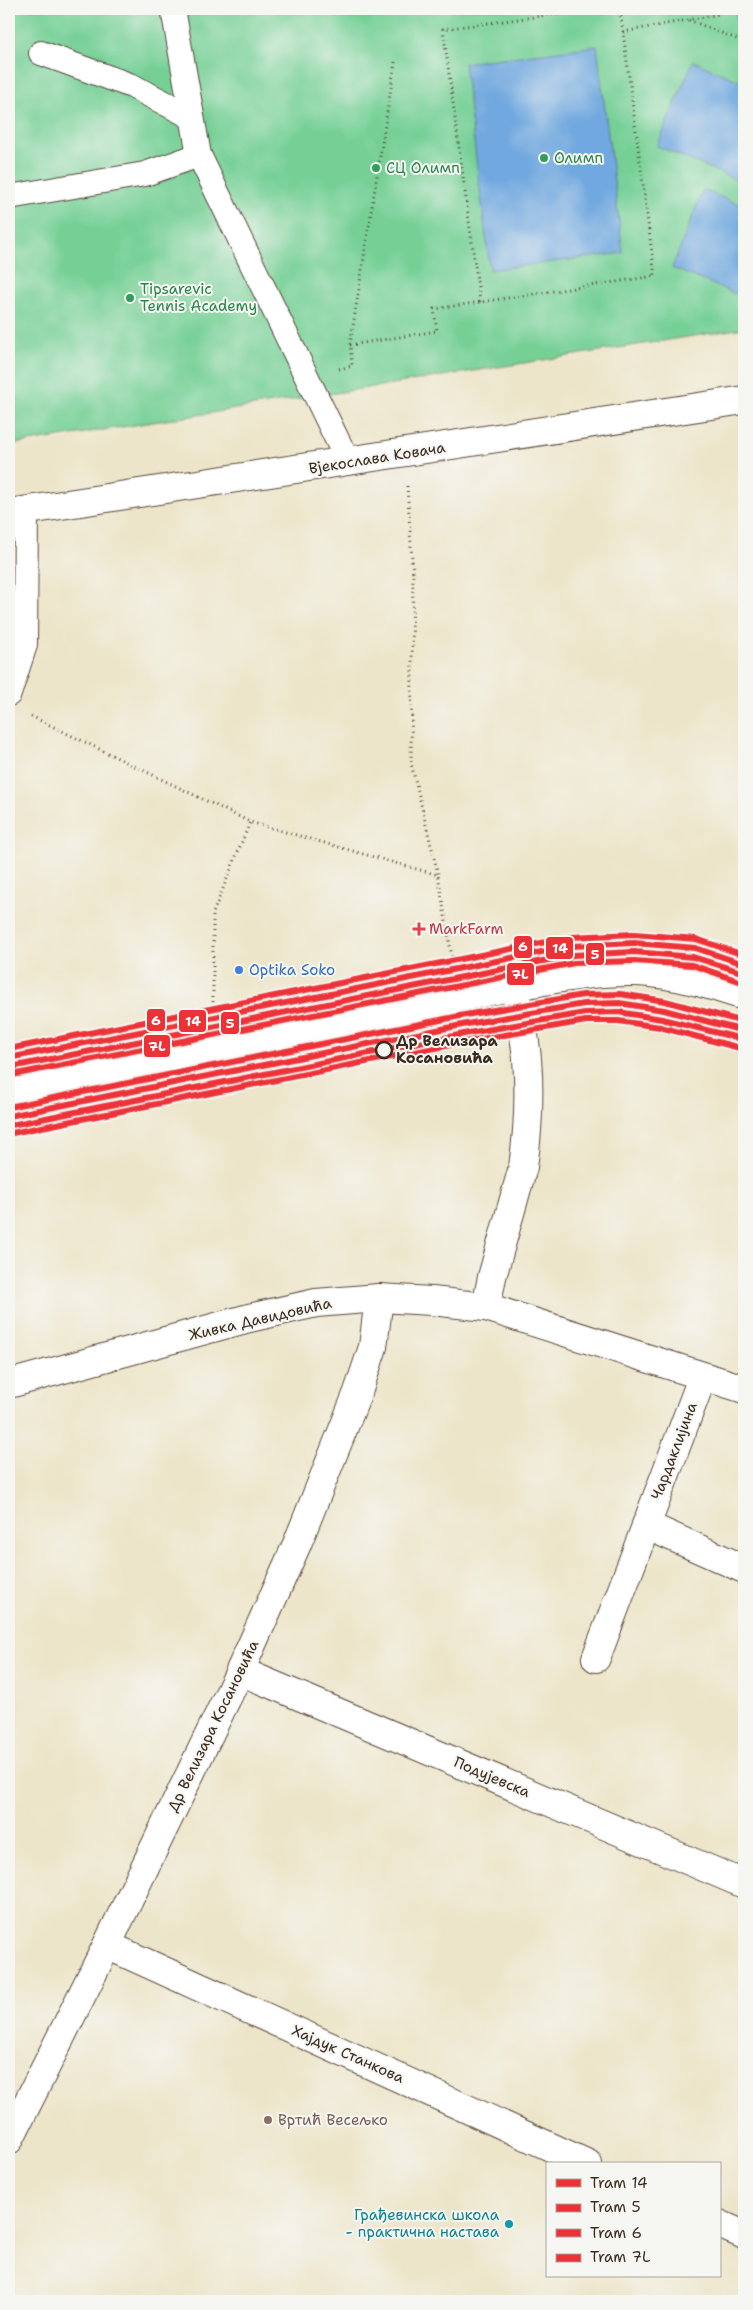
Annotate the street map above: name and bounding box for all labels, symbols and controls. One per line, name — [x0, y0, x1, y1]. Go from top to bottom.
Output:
place label: Олимп — [554, 148, 603, 168]
marker: Олимп — [538, 152, 550, 164]
place label: СЦ Олимп — [386, 158, 460, 178]
marker: СЦ Олимп — [370, 162, 382, 174]
place label: Tipsarevic Tennis Academy — [140, 279, 257, 316]
marker: Tipsarevic Tennis Academy — [124, 292, 136, 304]
street label: Вјекослава Ковача — [307, 437, 447, 479]
place label: MarkFarm — [429, 919, 503, 939]
marker: MarkFarm — [413, 923, 425, 935]
line badge: 6 — [513, 935, 533, 959]
line badge: 14 — [545, 936, 574, 960]
text: 6 — [518, 937, 528, 955]
text: 14 — [552, 939, 568, 957]
line badge: 5 — [585, 942, 605, 966]
text: 5 — [591, 945, 600, 963]
place label: Optika Soko — [249, 960, 335, 980]
line badge: 7L — [506, 962, 535, 986]
marker: Optika Soko — [233, 964, 245, 976]
text: 7L — [511, 965, 529, 983]
line badge: 6 — [146, 1008, 166, 1032]
line badge: 14 — [178, 1009, 207, 1033]
text: 6 — [151, 1011, 161, 1029]
line badge: 5 — [220, 1011, 240, 1035]
text: 14 — [185, 1012, 201, 1030]
text: 5 — [226, 1014, 235, 1032]
place label: Др Велизара Косановића — [396, 1031, 499, 1068]
line badge: 7L — [143, 1034, 171, 1058]
text: 7L — [148, 1037, 166, 1055]
marker: Др Велизара Косановића — [375, 1041, 393, 1059]
street label: Живка Давидовића — [187, 1293, 334, 1345]
street label: Чардаклијина — [646, 1399, 702, 1503]
street label: Др Велизара Косановића — [163, 1636, 264, 1815]
street label: Подујевска — [451, 1752, 534, 1802]
street label: Хајдук Станкова — [289, 2020, 408, 2088]
place label: Вртић Весељко — [278, 2110, 388, 2130]
marker: Вртић Весељко — [262, 2114, 274, 2126]
legend — [546, 2162, 720, 2278]
text: Tram 14 — [590, 2173, 647, 2193]
text: Tram 5 — [590, 2197, 641, 2217]
place label: Грађевинска школа - практична настава — [345, 2205, 500, 2242]
marker: Грађевинска школа - практична настава — [503, 2218, 515, 2230]
text: Tram 6 — [590, 2223, 642, 2243]
text: Tram 7L — [590, 2247, 650, 2267]

